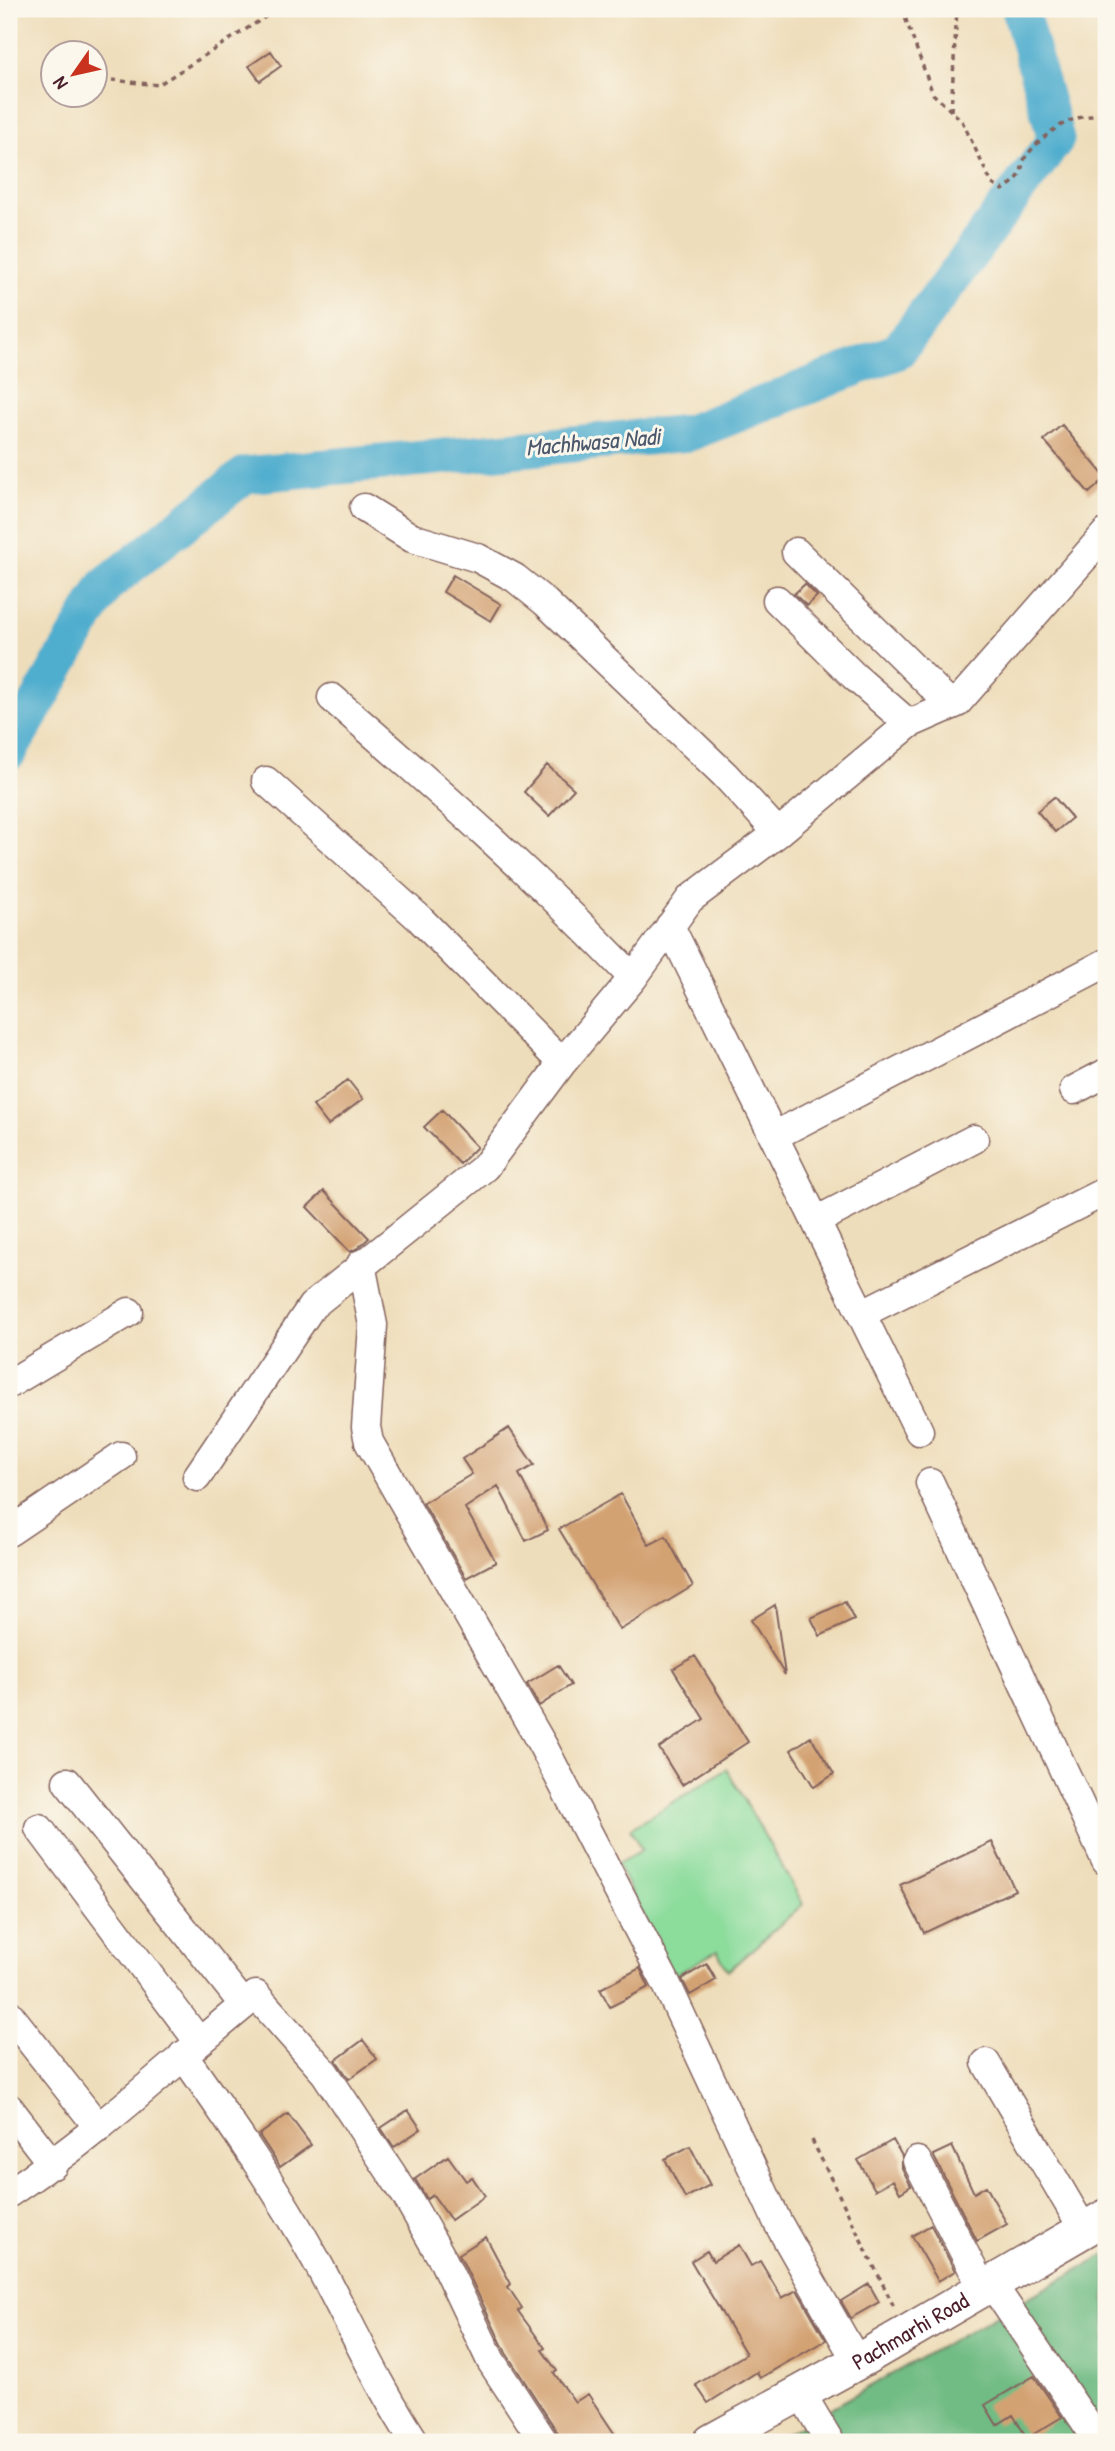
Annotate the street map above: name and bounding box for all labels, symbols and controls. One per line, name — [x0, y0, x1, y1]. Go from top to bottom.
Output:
north arrow — [38, 38, 108, 108]
text: N — [46, 72, 74, 95]
water label: Machhwasa Nadi — [524, 419, 664, 463]
street label: Pachmarhi Road — [846, 2284, 974, 2377]

